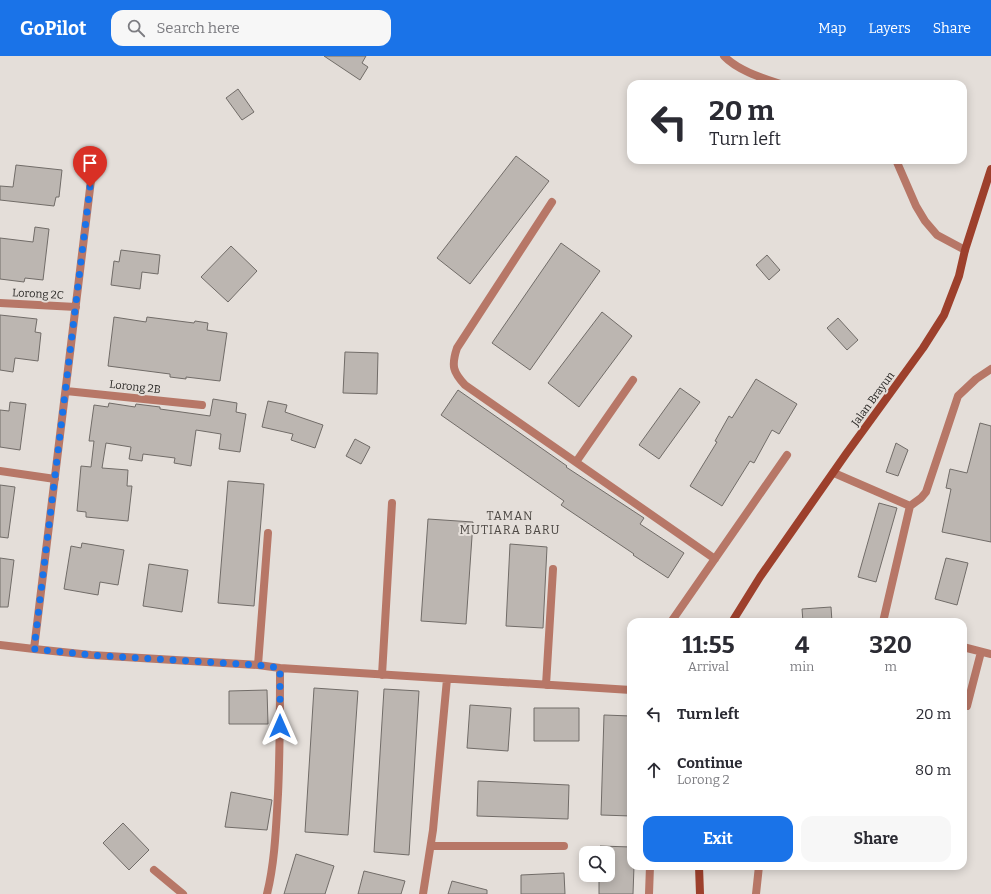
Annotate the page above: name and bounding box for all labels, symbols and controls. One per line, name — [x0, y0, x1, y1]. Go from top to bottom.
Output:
search box — [111, 10, 391, 46]
text: GoPilot — [20, 17, 87, 40]
icon: search — [125, 17, 147, 39]
text: Search here — [157, 19, 240, 37]
text: Map — [818, 20, 846, 37]
text: Layers — [868, 20, 911, 37]
text: Share — [933, 20, 971, 37]
text: 20 m — [709, 94, 774, 127]
icon: left — [643, 96, 695, 148]
text: Turn left — [709, 128, 781, 150]
pin — [73, 146, 107, 187]
icon: arrive — [79, 152, 101, 174]
street label: Lorong 2C — [12, 286, 64, 302]
street label: Jalan Brayun — [848, 369, 897, 430]
street label: Lorong 2B — [109, 378, 161, 396]
district label: TAMAN MUTIARA BARU — [459, 509, 561, 537]
text: 11:55 — [682, 631, 735, 659]
text: 4 — [795, 631, 809, 659]
text: 320 — [869, 631, 912, 659]
text: Arrival — [688, 659, 729, 674]
text: min — [790, 659, 814, 674]
text: m — [884, 659, 897, 674]
icon: left — [643, 703, 665, 725]
position arrow — [259, 705, 301, 747]
text: Turn left — [677, 705, 739, 723]
text: 20 m — [916, 705, 951, 723]
text: Continue — [677, 754, 743, 772]
icon: ahead — [643, 759, 665, 781]
text: 80 m — [915, 761, 951, 779]
text: Lorong 2 — [677, 772, 730, 787]
button: Exit — [643, 816, 793, 862]
button: Share — [801, 816, 951, 862]
map controls — [579, 846, 615, 882]
button: search — [579, 846, 615, 882]

